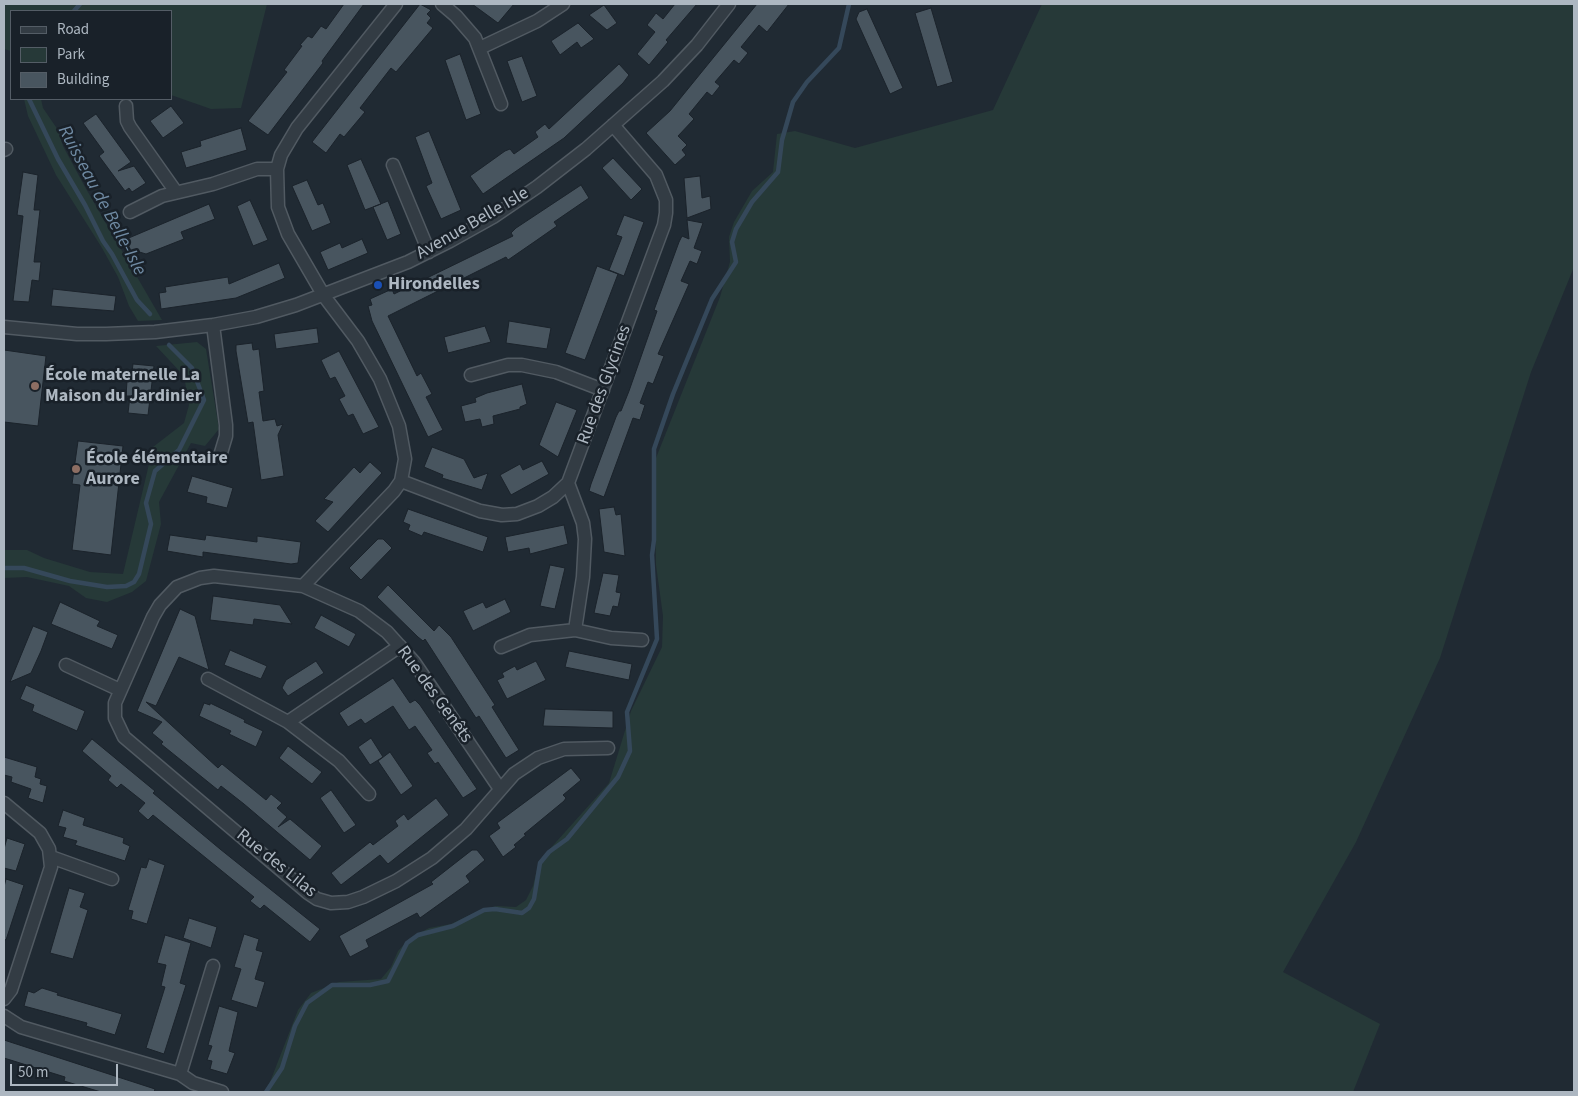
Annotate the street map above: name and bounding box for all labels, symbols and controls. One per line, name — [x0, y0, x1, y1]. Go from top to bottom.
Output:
legend — [10, 10, 172, 100]
text: Road — [57, 19, 89, 40]
text: Park — [57, 44, 85, 65]
text: Building — [57, 69, 109, 90]
water label: Ruisseau de Belle-Isle — [52, 122, 150, 280]
street label: Avenue Belle Isle — [413, 183, 533, 265]
place label: Hirondelles — [388, 274, 480, 296]
marker: Hirondelles — [372, 279, 384, 291]
street label: Rue des Glycines — [573, 322, 637, 448]
place label: École maternelle La Maison du Jardinier — [45, 365, 202, 408]
marker: École maternelle La Maison du Jardinier — [29, 380, 41, 392]
place label: École élémentaire Aurore — [86, 448, 228, 490]
marker: École élémentaire Aurore — [70, 463, 82, 475]
street label: Rue des Genêts — [392, 642, 476, 748]
street label: Rue des Lilas — [232, 825, 320, 903]
scale bar — [12, 1054, 120, 1086]
text: 50 m — [18, 1062, 48, 1083]

